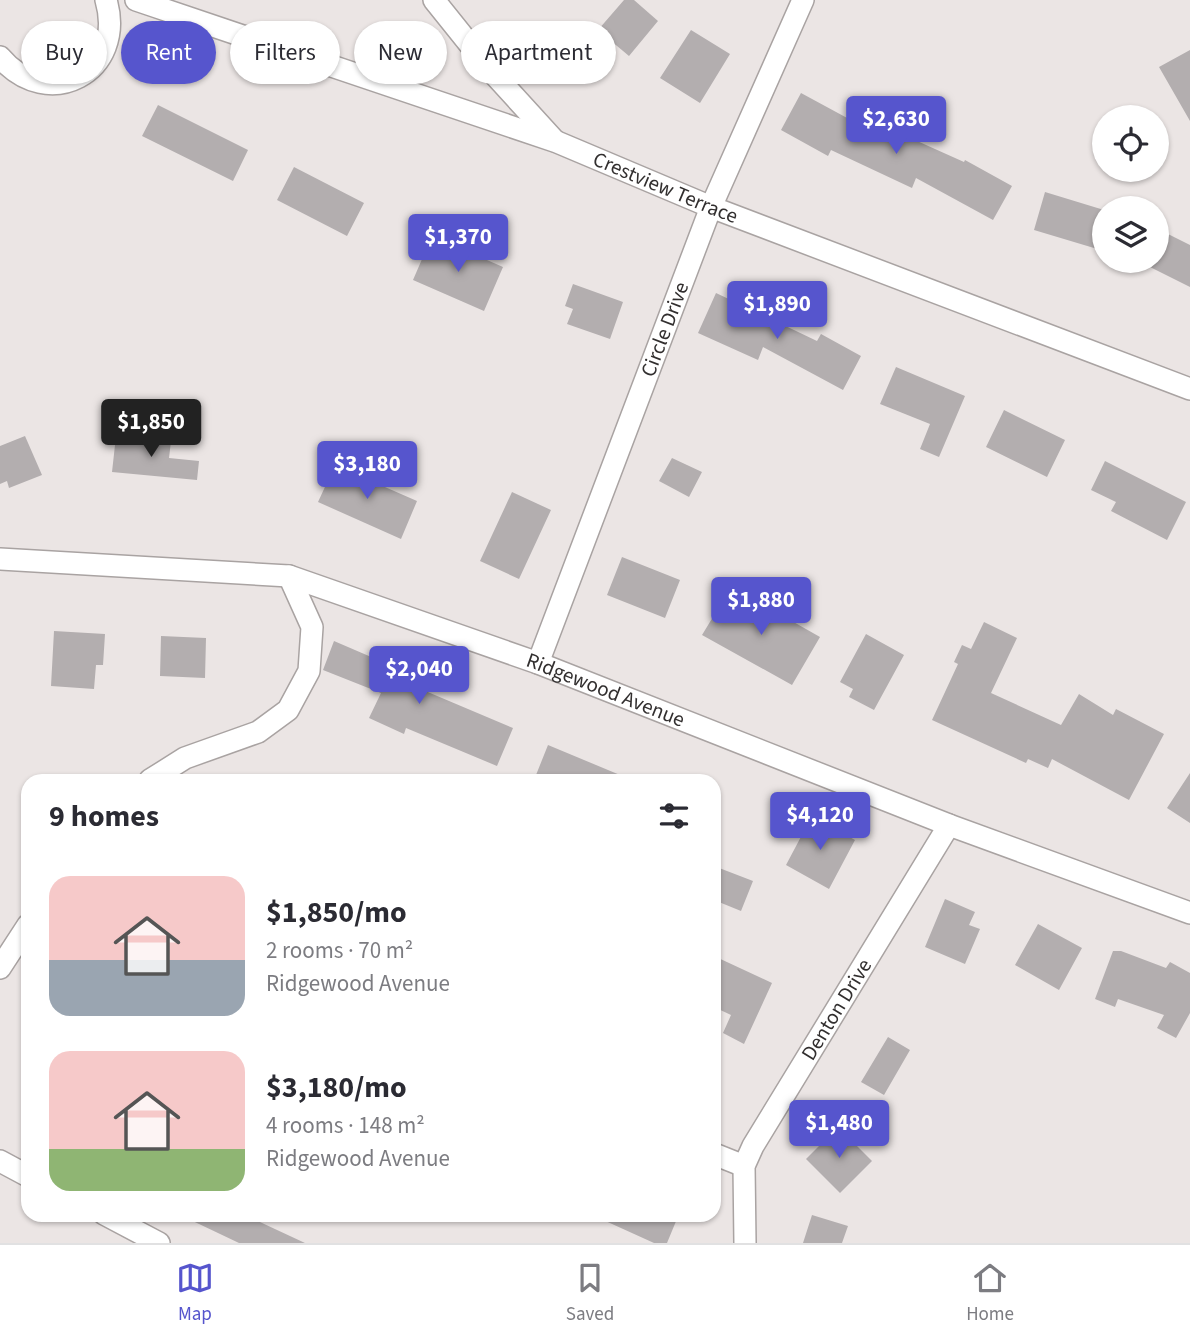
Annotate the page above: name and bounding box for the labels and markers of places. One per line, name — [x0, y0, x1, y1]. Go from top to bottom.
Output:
pin: $2,630 — [839, 96, 953, 156]
pin: $1,370 — [401, 215, 515, 274]
pin: $1,890 — [720, 282, 834, 341]
pin: $1,850 — [94, 400, 208, 459]
pin: $3,180 — [310, 442, 424, 501]
pin: $1,880 — [704, 578, 818, 637]
pin: $2,040 — [362, 646, 476, 706]
pin: $4,120 — [763, 792, 877, 852]
pin: $1,480 — [782, 1100, 896, 1160]

